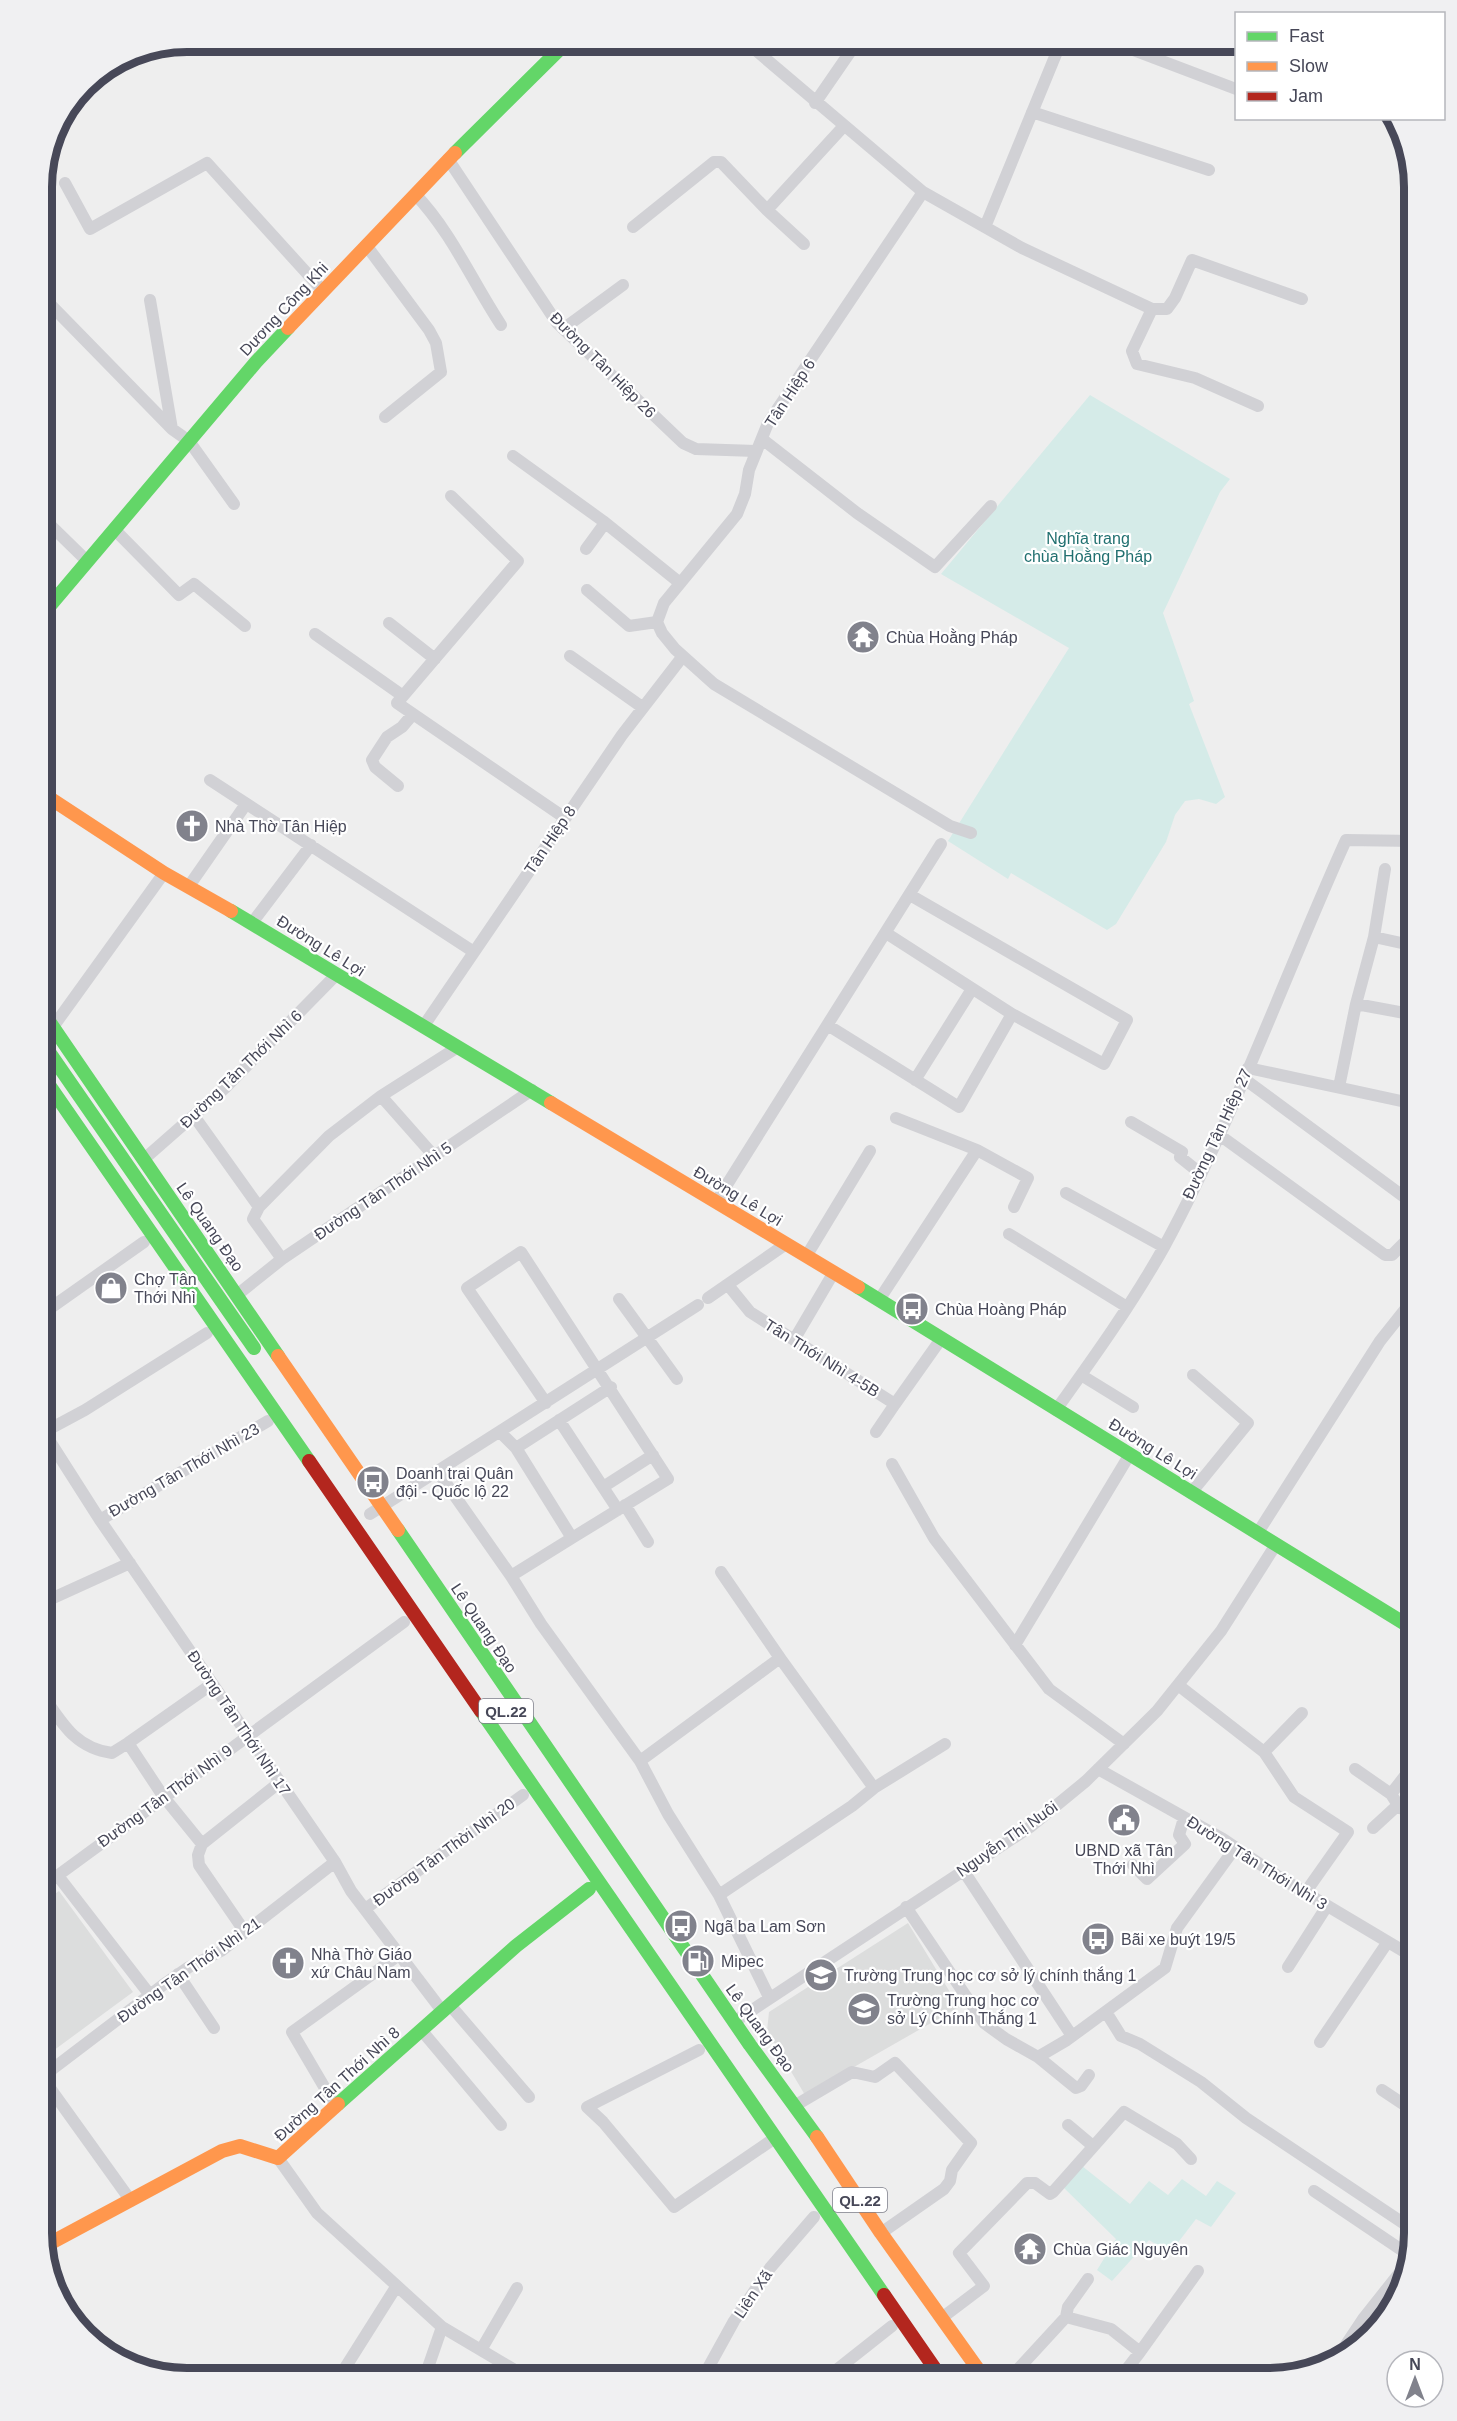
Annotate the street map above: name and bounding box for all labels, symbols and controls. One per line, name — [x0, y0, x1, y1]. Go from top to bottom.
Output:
legend — [1235, 12, 1445, 120]
text: Fast — [1289, 26, 1324, 46]
text: Slow — [1289, 56, 1329, 76]
text: Jam — [1289, 86, 1323, 106]
street label: Dương Công Khi — [237, 259, 331, 359]
street label: Đường Tân Hiệp 26 — [547, 309, 659, 421]
street label: Tân Hiệp 6 — [762, 355, 818, 430]
park label: Nghĩa trang chùa Hoằng Pháp — [1024, 530, 1152, 565]
temple icon: Chùa Hoằng Pháp — [845, 619, 881, 655]
place label: Chùa Hoằng Pháp — [886, 628, 1018, 646]
street label: Tân Hiệp 8 — [521, 803, 579, 877]
church icon: Nhà Thờ Tân Hiệp — [174, 808, 210, 844]
place label: Nhà Thờ Tân Hiệp — [215, 818, 347, 835]
street label: Đường Lê Lợi — [274, 912, 368, 980]
street label: Đường Tản Thới Nhì 6 — [177, 1007, 305, 1131]
street label: Đường Tân Hiệp 27 — [1179, 1066, 1255, 1202]
street label: Đường Tân Thới Nhì 5 — [311, 1139, 455, 1243]
street label: Đường Lê Lợi — [691, 1163, 785, 1229]
street label: Lê Quang Đạo — [173, 1179, 247, 1275]
shop icon: Chợ Tân Thới Nhì — [93, 1270, 129, 1306]
place label: Chợ Tân Thới Nhì — [134, 1271, 197, 1306]
bus stop icon: Chùa Hoàng Pháp — [894, 1291, 930, 1327]
place label: Chùa Hoàng Pháp — [935, 1301, 1067, 1318]
street label: Tân Thới Nhì 4-5B — [762, 1316, 882, 1400]
street label: Đường Lê Lợi — [1106, 1415, 1200, 1483]
street label: Đường Tân Thới Nhì 23 — [106, 1420, 262, 1520]
bus stop icon: Doanh trại Quân đội - Quốc lộ 22 — [355, 1464, 391, 1500]
place label: Doanh trại Quân đội - Quốc lộ 22 — [396, 1465, 513, 1500]
street label: Lê Quang Đạo — [448, 1580, 520, 1676]
street label: Đường Tân Thới Nhì 17 — [184, 1647, 294, 1799]
road number: QL.22 — [479, 1699, 533, 1723]
street label: Đường Tân Thới Nhì 9 — [95, 1741, 236, 1850]
street label: Đường Tân Thời Nhì 20 — [370, 1795, 518, 1909]
street label: Nguyễn Thị Nuôi — [953, 1797, 1061, 1880]
public building icon: UBND xã Tân Thới Nhì — [1106, 1802, 1142, 1838]
street label: Đường Tân Thới Nhì 3 — [1184, 1813, 1330, 1913]
place label: UBND xã Tân Thới Nhì — [1075, 1842, 1173, 1877]
bus stop icon: Ngã ba Lam Sơn — [663, 1908, 699, 1944]
street label: Đường Tân Thới Nhì 21 — [114, 1914, 264, 2026]
place label: Ngã ba Lam Sơn — [704, 1918, 826, 1935]
bus stop icon: Bãi xe buýt 19/5 — [1080, 1921, 1116, 1957]
place label: Bãi xe buýt 19/5 — [1121, 1931, 1236, 1948]
fuel station icon: Mipec — [680, 1943, 716, 1979]
church icon: Nhà Thờ Giáo xứ Châu Nam — [270, 1945, 306, 1981]
place label: Nhà Thờ Giáo xứ Châu Nam — [311, 1946, 412, 1981]
place label: Mipec — [721, 1953, 764, 1970]
school or university icon: Trường Trung học cơ sở lý chính thắng 1 — [803, 1957, 839, 1993]
place label: Trường Trung học cơ sở lý chính thắng 1 — [844, 1966, 1137, 1984]
street label: Lê Quang Đạo — [723, 1981, 798, 2075]
school or university icon: Trường Trung học cơ sở Lý Chính Thắng 1 — [846, 1991, 882, 2027]
place label: Trường Trung học cơ sở Lý Chính Thắng 1 — [887, 1992, 1040, 2027]
street label: Đường Tân Thới Nhì 8 — [271, 2023, 403, 2144]
road number: QL.22 — [833, 2188, 887, 2212]
temple icon: Chùa Giác Nguyên — [1012, 2231, 1048, 2267]
place label: Chùa Giác Nguyên — [1053, 2241, 1188, 2258]
street label: Liên Xã — [731, 2267, 775, 2321]
north arrow — [1385, 2349, 1445, 2409]
text: N — [1409, 2356, 1421, 2373]

